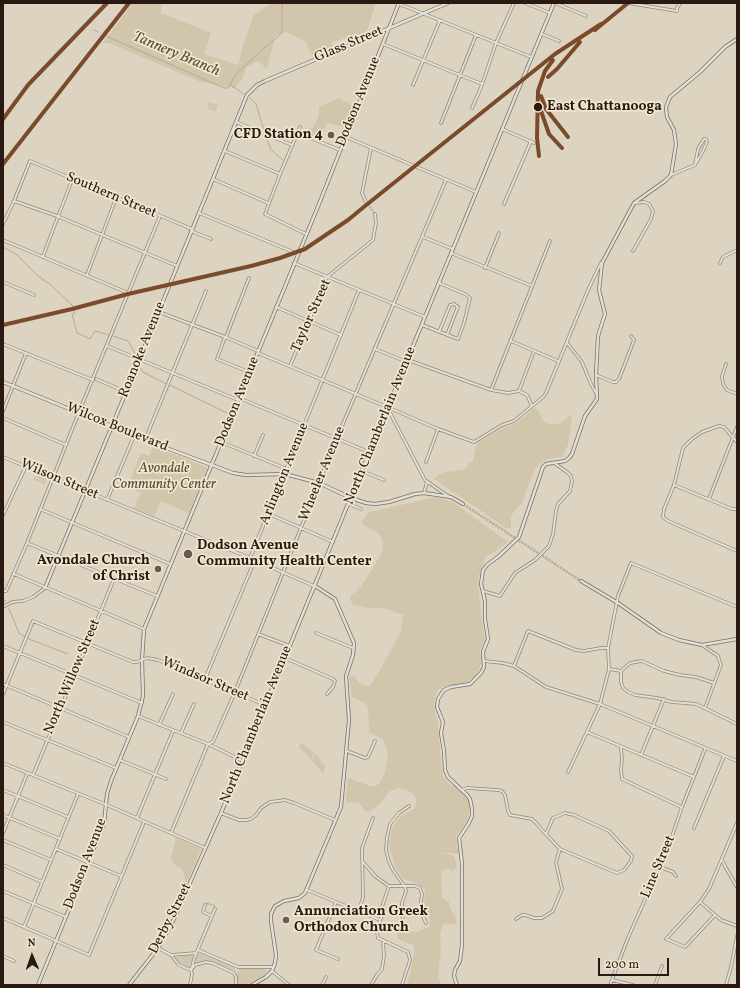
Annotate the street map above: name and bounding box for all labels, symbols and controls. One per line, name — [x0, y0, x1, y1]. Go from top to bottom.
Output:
street label: Glass Street — [312, 23, 386, 67]
water label: Tannery Branch — [130, 29, 222, 81]
street label: Dodson Avenue — [333, 54, 385, 150]
place label: East Chattanooga — [547, 99, 662, 115]
marker: East Chattanooga — [532, 101, 544, 113]
place label: CFD Station 4 — [234, 127, 323, 143]
marker: CFD Station 4 — [326, 130, 336, 140]
street label: Southern Street — [63, 169, 159, 223]
street label: Taylor Street — [288, 277, 336, 355]
street label: Roanoke Avenue — [116, 300, 170, 400]
street label: North Chamberlain Avenue — [342, 344, 420, 508]
street label: Dodson Avenue — [212, 354, 264, 450]
street label: Wilcox Boulevard — [64, 400, 170, 456]
street label: Arlington Avenue — [257, 420, 313, 528]
street label: Wheeler Avenue — [296, 424, 350, 524]
street label: Wilson Street — [17, 456, 101, 504]
park label: Avondale Community Center — [112, 461, 216, 494]
place label: Dodson Avenue Community Health Center — [197, 538, 371, 570]
marker: Dodson Avenue Community Health Center — [182, 548, 194, 560]
place label: Avondale Church of Christ — [37, 553, 150, 586]
marker: Avondale Church of Christ — [153, 564, 163, 574]
street label: North Willow Street — [41, 617, 105, 737]
street label: North Chamberlain Avenue — [218, 643, 296, 807]
street label: Windsor Street — [159, 654, 251, 706]
street label: Dodson Avenue — [61, 816, 111, 912]
street label: Line Street — [638, 833, 680, 901]
street label: Derby Street — [146, 881, 196, 957]
place label: Annunciation Greek Orthodox Church — [294, 904, 428, 936]
marker: Annunciation Greek Orthodox Church — [281, 915, 291, 925]
north arrow — [12, 936, 52, 976]
text: N — [27, 936, 36, 951]
scale bar — [600, 950, 671, 976]
text: 200 m — [605, 957, 639, 973]

